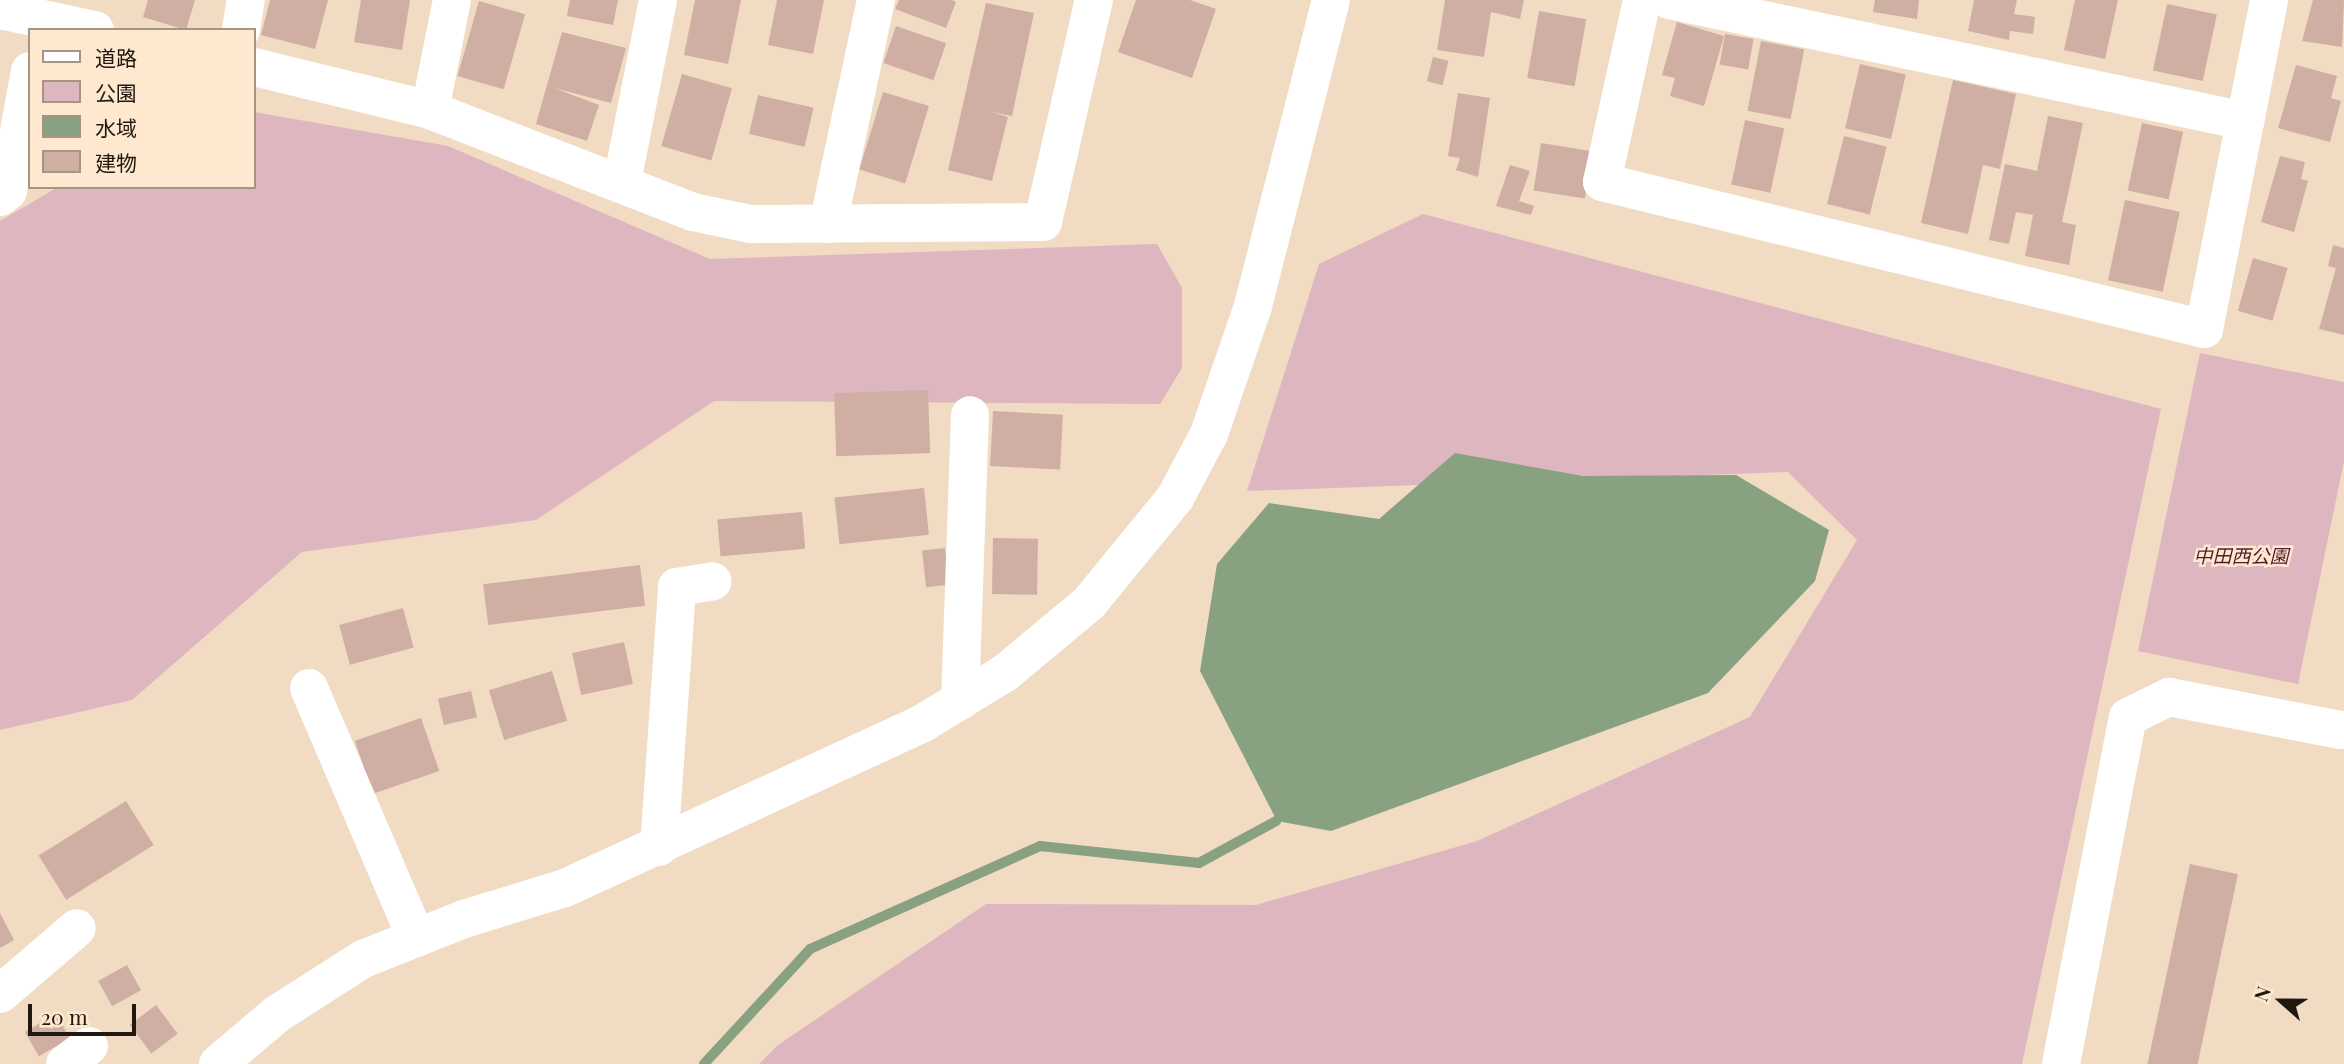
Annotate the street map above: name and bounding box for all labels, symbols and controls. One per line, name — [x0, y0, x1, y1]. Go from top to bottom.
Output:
legend — [28, 28, 256, 189]
text: 道路 — [95, 43, 137, 71]
text: 公園 — [95, 78, 137, 106]
text: 水域 — [95, 113, 137, 141]
text: 建物 — [95, 148, 137, 176]
park label: 中田西公園 — [2194, 545, 2288, 567]
north arrow — [2246, 966, 2316, 1036]
text: N — [2247, 982, 2276, 1005]
scale bar — [32, 990, 140, 1034]
text: 20 m — [41, 1002, 88, 1030]

